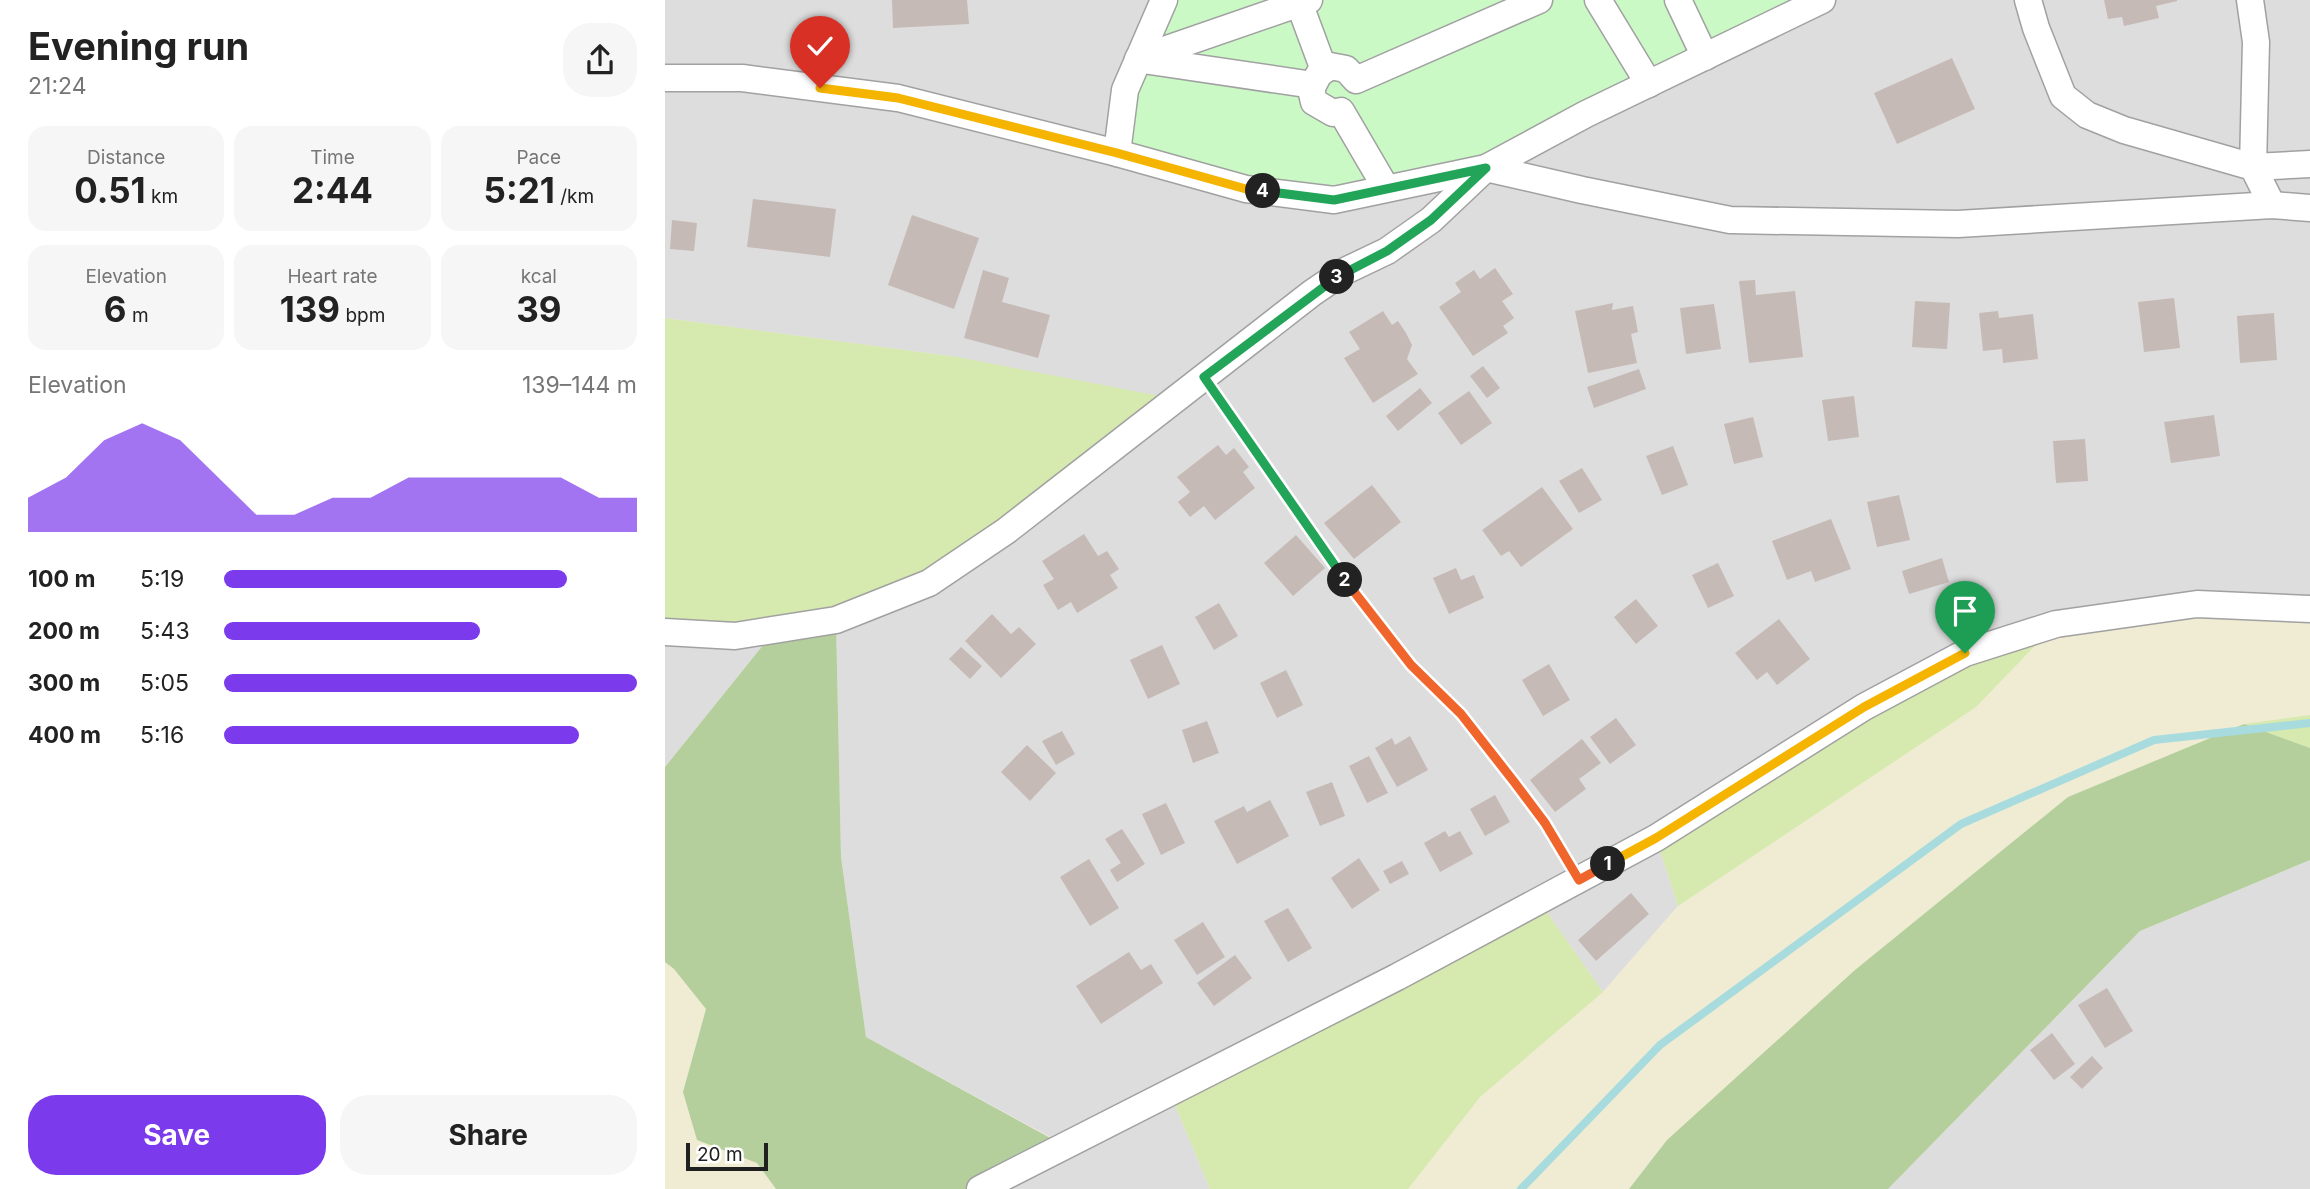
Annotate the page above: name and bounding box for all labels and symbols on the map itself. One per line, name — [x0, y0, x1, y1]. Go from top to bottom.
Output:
pin — [790, 16, 850, 88]
pin: 4 — [1245, 174, 1281, 208]
pin: 3 — [1319, 260, 1355, 294]
pin: 2 — [1327, 562, 1363, 598]
pin — [1935, 581, 1995, 653]
pin: 1 — [1591, 846, 1625, 882]
scale bar — [686, 1140, 768, 1172]

